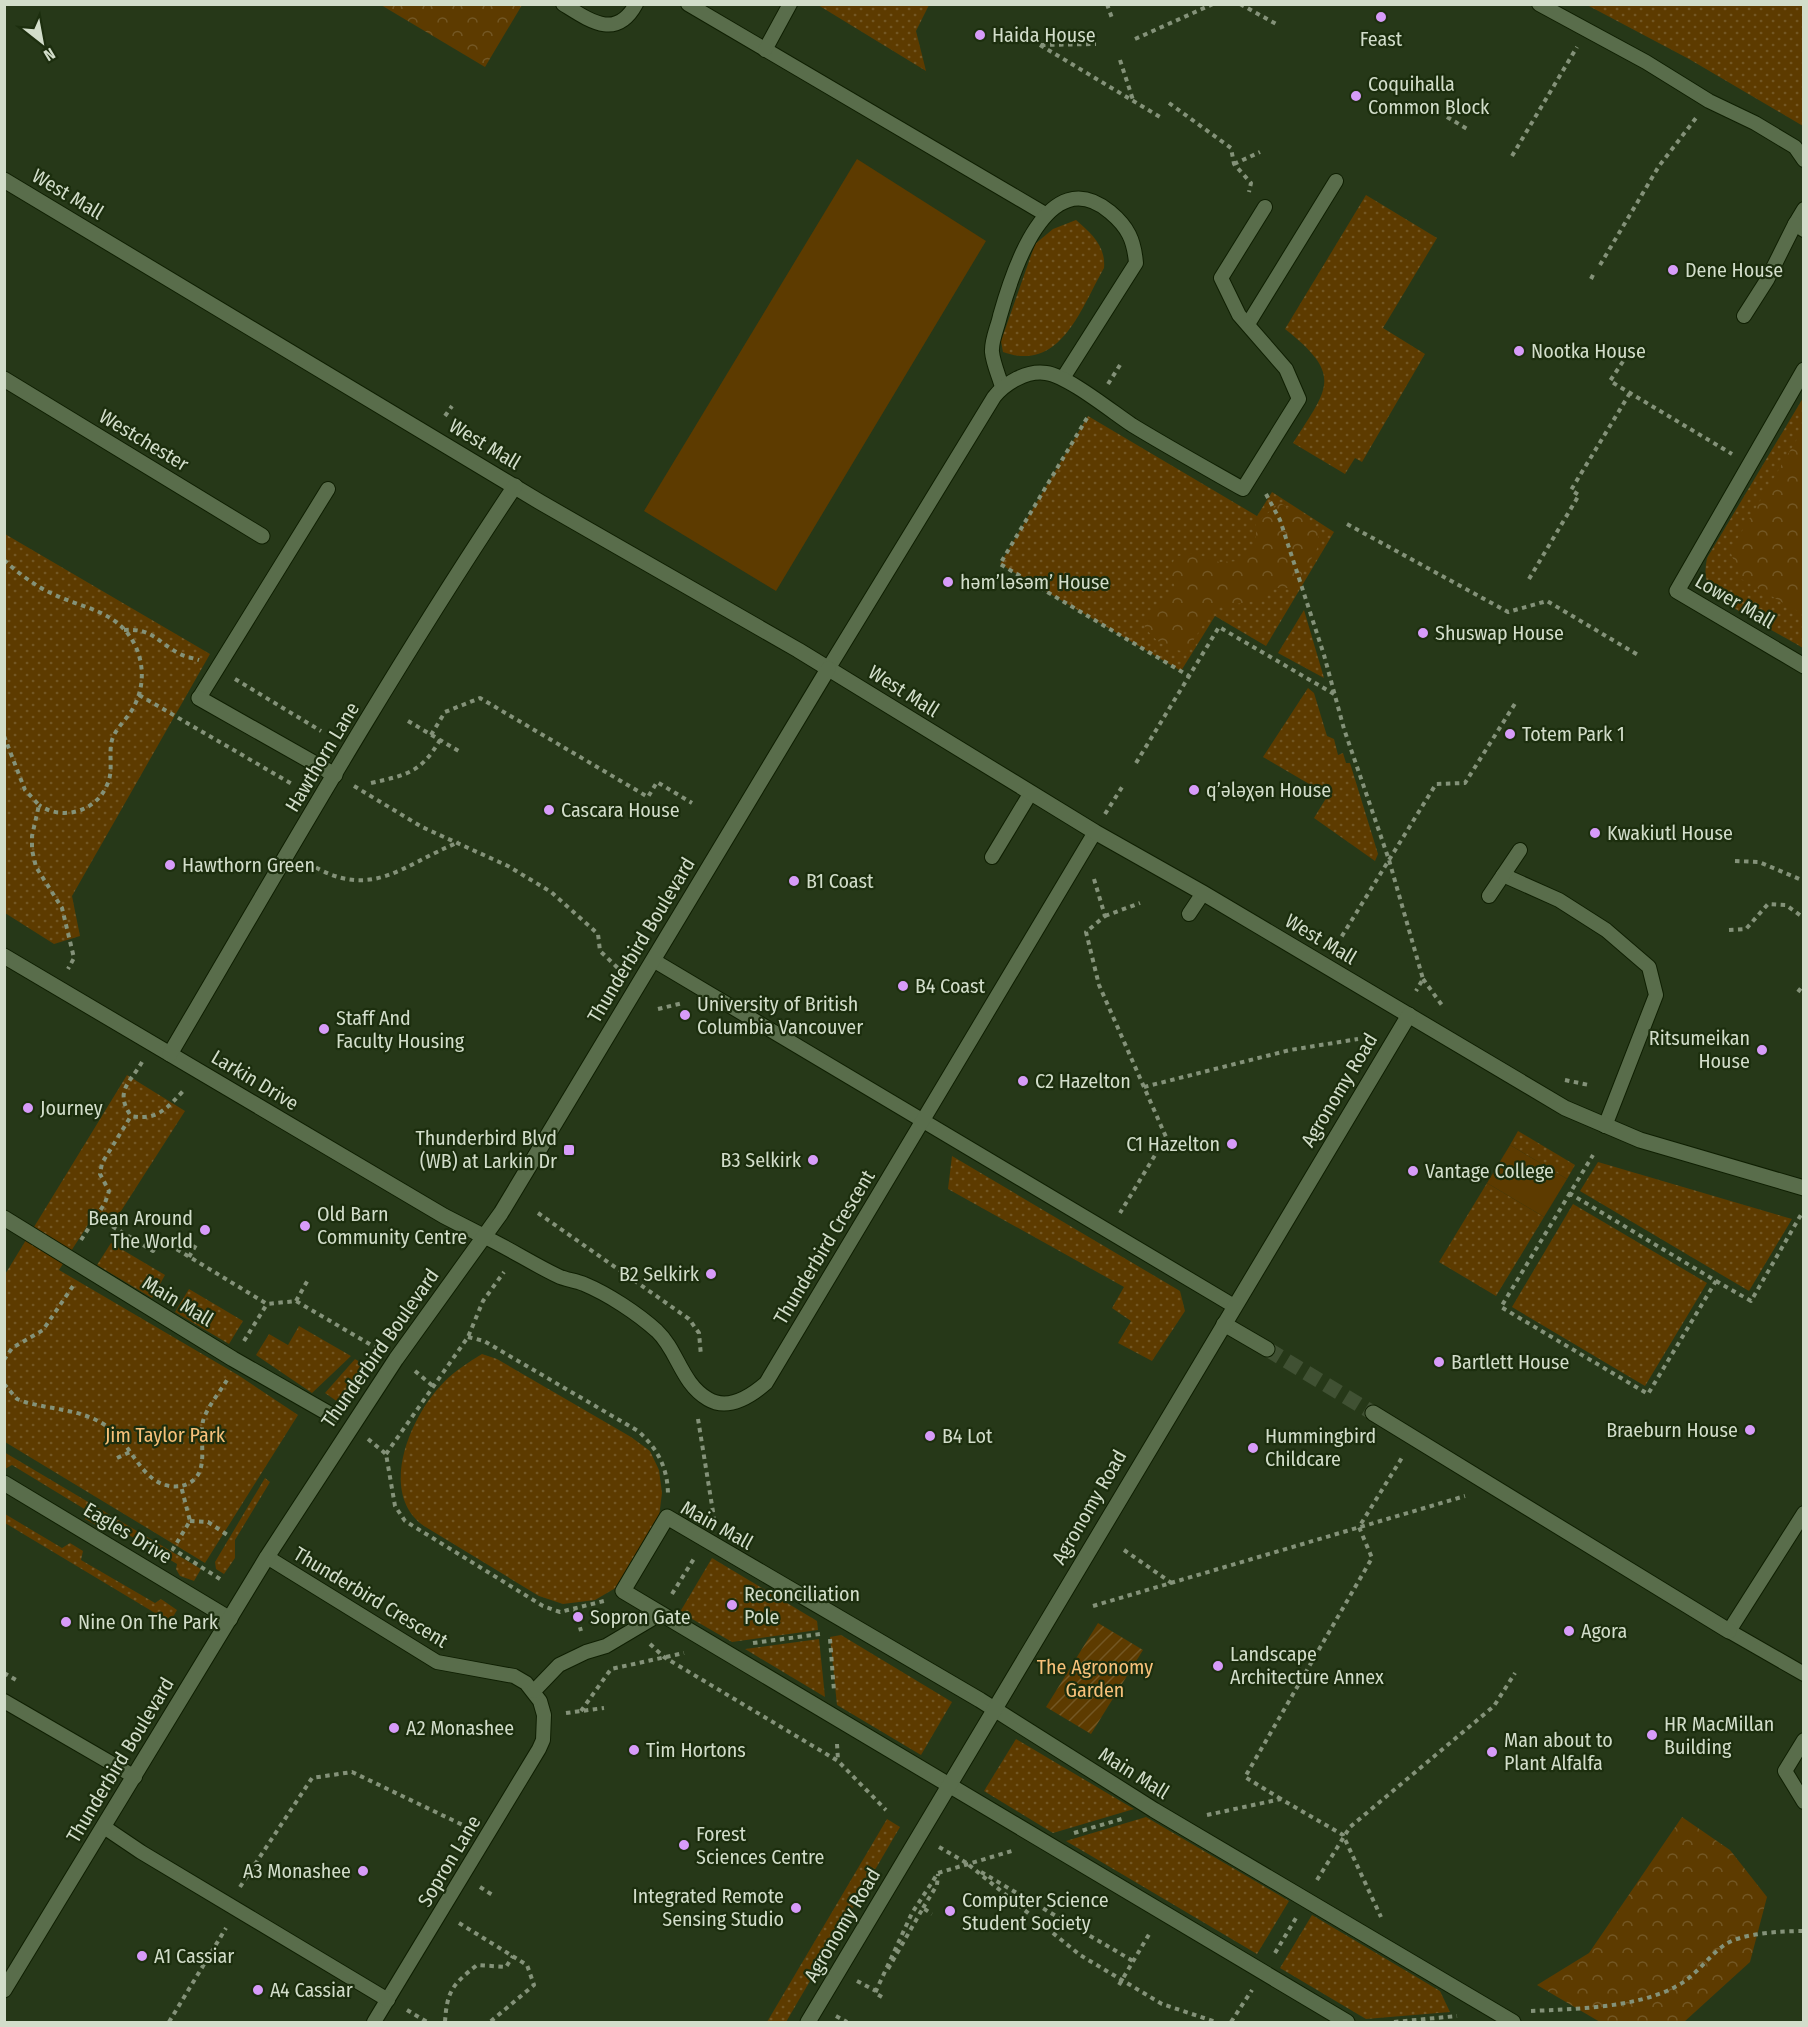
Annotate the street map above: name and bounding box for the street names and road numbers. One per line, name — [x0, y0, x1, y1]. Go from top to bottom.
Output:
street label: West Mall — [28, 163, 108, 225]
street label: Westchester — [95, 404, 193, 476]
street label: West Mall — [445, 413, 525, 475]
street label: Lower Mall — [1691, 569, 1779, 633]
street label: West Mall — [864, 660, 944, 722]
street label: Hawthorn Lane — [280, 698, 364, 816]
street label: Thunderbird Boulevard — [582, 853, 700, 1027]
street label: West Mall — [1281, 908, 1361, 970]
street label: Agronomy Road — [1296, 1029, 1382, 1151]
street label: Larkin Drive — [207, 1045, 303, 1115]
street label: Thunderbird Crescent — [768, 1165, 880, 1329]
street label: Thunderbird Boulevard — [316, 1264, 444, 1432]
street label: Main Mall — [138, 1270, 218, 1332]
street label: Agronomy Road — [1047, 1445, 1131, 1569]
street label: Main Mall — [677, 1495, 757, 1555]
street label: Eagles Drive — [79, 1497, 177, 1569]
street label: Thunderbird Crescent — [289, 1541, 453, 1653]
street label: Thunderbird Boulevard — [61, 1673, 179, 1847]
street label: Main Mall — [1094, 1742, 1174, 1804]
street label: Sopron Lane — [412, 1811, 486, 1911]
street label: Agronomy Road — [799, 1864, 885, 1986]

